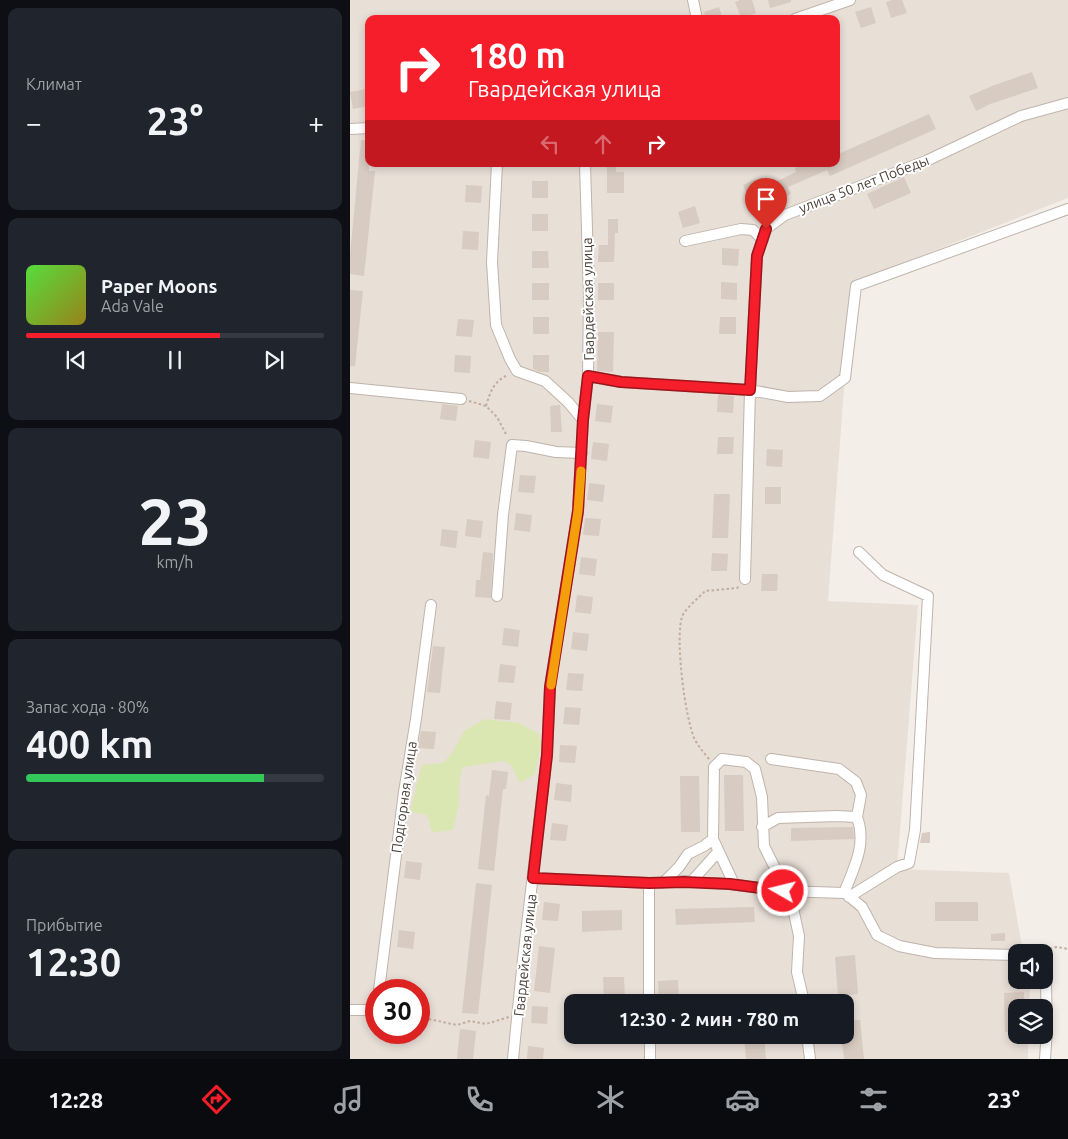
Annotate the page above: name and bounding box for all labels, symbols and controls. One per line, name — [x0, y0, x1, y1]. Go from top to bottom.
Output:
icon: right — [385, 35, 450, 100]
text: 180 m — [468, 35, 566, 75]
text: Климат — [26, 75, 82, 93]
text: Гвардейская улица — [468, 76, 662, 101]
text: 23° — [147, 100, 203, 142]
text: − — [26, 107, 42, 138]
text: + — [308, 107, 324, 138]
icon: left — [536, 130, 564, 158]
icon: ahead — [589, 130, 617, 158]
icon: right — [642, 130, 670, 158]
street label: улица 50 лет Победы — [797, 152, 931, 216]
pin — [745, 178, 787, 229]
icon: arrive — [752, 185, 780, 213]
street label: Гвардейская улица — [579, 237, 597, 361]
text: Paper Moons — [101, 275, 218, 297]
text: Ada Vale — [101, 297, 164, 315]
icon: previous — [62, 346, 90, 374]
icon: pause — [161, 346, 189, 374]
icon: next — [260, 346, 288, 374]
text: 23 — [138, 484, 212, 557]
text: km/h — [157, 553, 193, 571]
text: Запас хода · 80% — [26, 698, 149, 716]
text: 400 km — [26, 723, 153, 765]
street label: Подгорная улица — [388, 740, 420, 854]
position arrow — [756, 864, 808, 916]
street label: Гвардейская улица — [511, 893, 539, 1017]
text: Прибытие — [26, 916, 103, 934]
text: 12:30 — [26, 941, 121, 983]
map controls — [1008, 944, 1053, 1044]
button: sound — [1008, 944, 1053, 989]
speed limit sign: 30 — [365, 979, 430, 1044]
button: layers — [1008, 999, 1053, 1044]
text: 12:30 · 2 мин · 780 m — [619, 1008, 799, 1030]
icon: directions — [199, 1082, 234, 1117]
icon: music — [331, 1082, 366, 1117]
icon: phone — [462, 1082, 497, 1117]
icon: climate — [593, 1082, 628, 1117]
icon: car — [725, 1082, 760, 1117]
icon: filters — [856, 1082, 891, 1117]
text: 12:28 — [48, 1087, 103, 1112]
text: 23° — [987, 1087, 1020, 1112]

